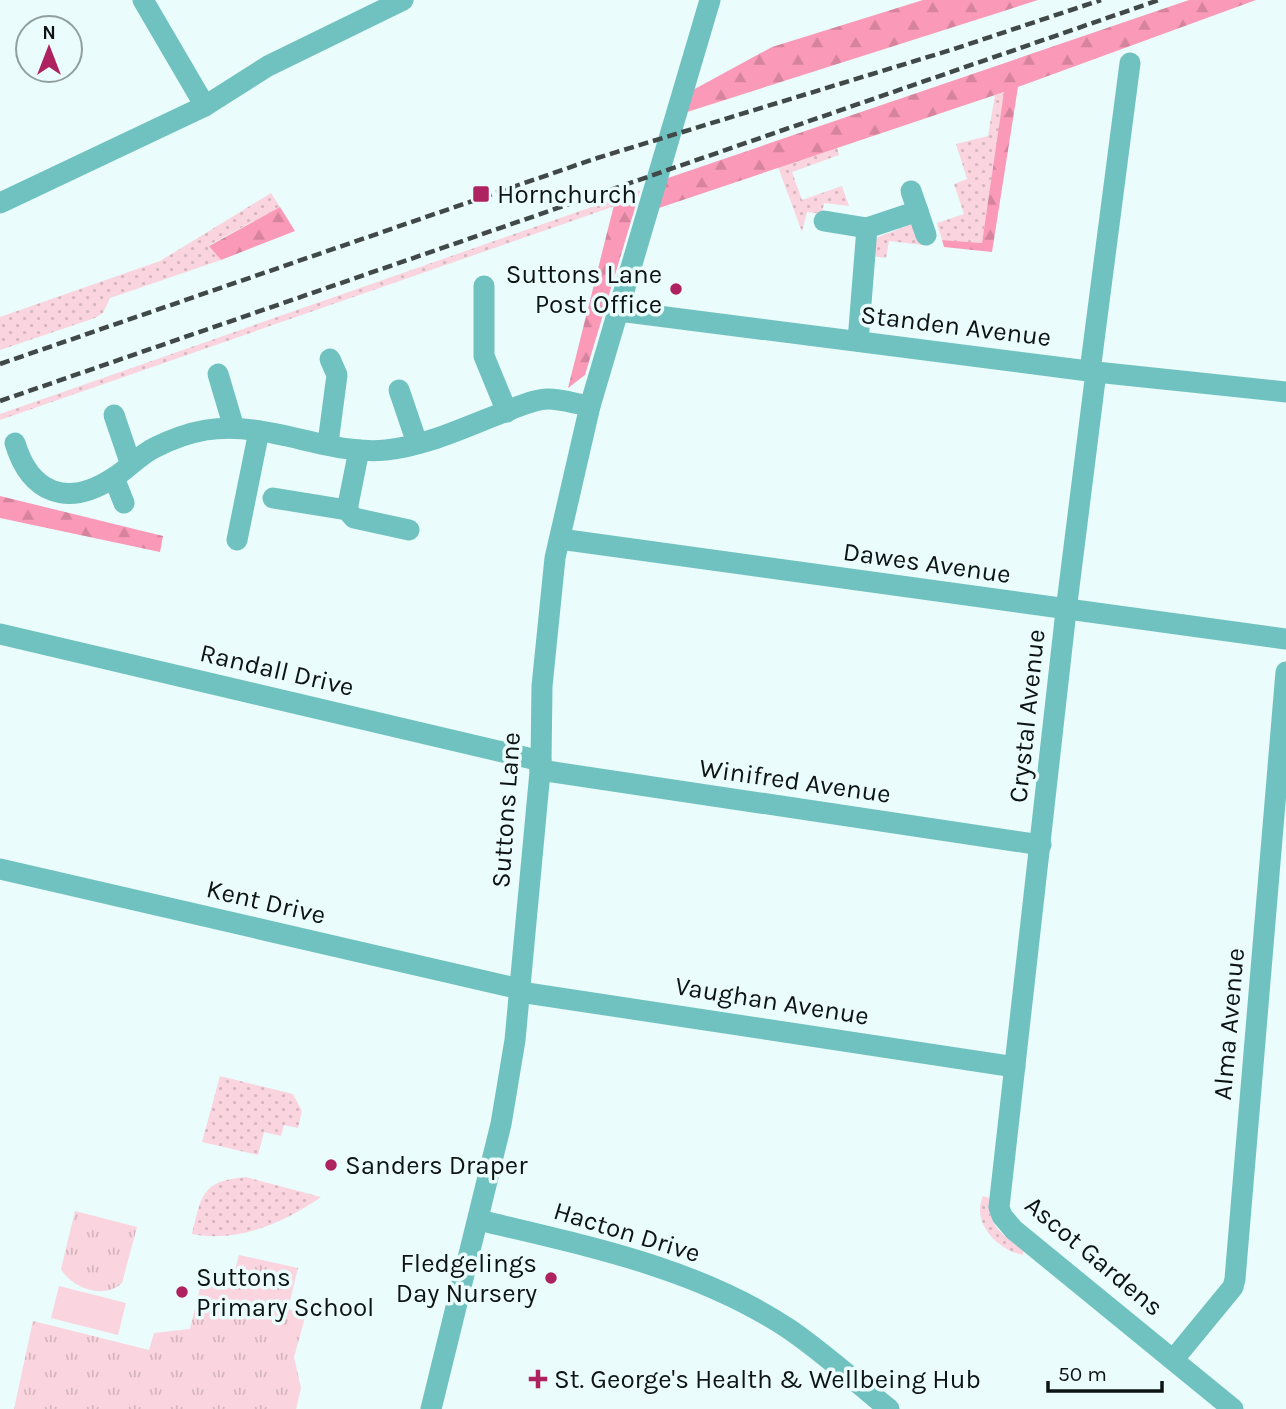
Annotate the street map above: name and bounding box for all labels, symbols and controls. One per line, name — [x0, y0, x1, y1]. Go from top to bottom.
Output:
north arrow — [14, 14, 84, 84]
text: N — [42, 22, 56, 44]
place label: Hornchurch — [497, 179, 637, 210]
marker: Hornchurch — [471, 184, 491, 204]
place label: Suttons Lane Post Office — [506, 259, 662, 320]
marker: Suttons Lane Post Office — [668, 281, 684, 297]
street label: Standen Avenue — [859, 299, 1053, 353]
street label: Dawes Avenue — [841, 536, 1013, 590]
street label: Crystal Avenue — [1002, 628, 1052, 804]
street label: Randall Drive — [197, 637, 357, 703]
street label: Suttons Lane — [485, 731, 527, 889]
street label: Winifred Avenue — [697, 752, 893, 810]
street label: Kent Drive — [203, 873, 329, 931]
street label: Alma Avenue — [1207, 947, 1251, 1101]
street label: Vaughan Avenue — [673, 970, 871, 1032]
place label: Sanders Draper — [345, 1150, 528, 1181]
marker: Sanders Draper — [323, 1157, 339, 1173]
street label: Ascot Gardens — [1019, 1189, 1169, 1323]
street label: Hacton Drive — [550, 1195, 704, 1269]
place label: Fledgelings Day Nursery — [396, 1248, 537, 1309]
place label: Suttons Primary School — [196, 1262, 374, 1323]
marker: Fledgelings Day Nursery — [543, 1270, 559, 1286]
marker: Suttons Primary School — [174, 1284, 190, 1300]
scale bar — [1048, 1350, 1162, 1394]
text: 50 m — [1058, 1362, 1107, 1386]
place label: St. George's Health & Wellbeing Hub — [554, 1364, 981, 1395]
marker: St. George's Health & Wellbeing Hub — [528, 1369, 548, 1389]

